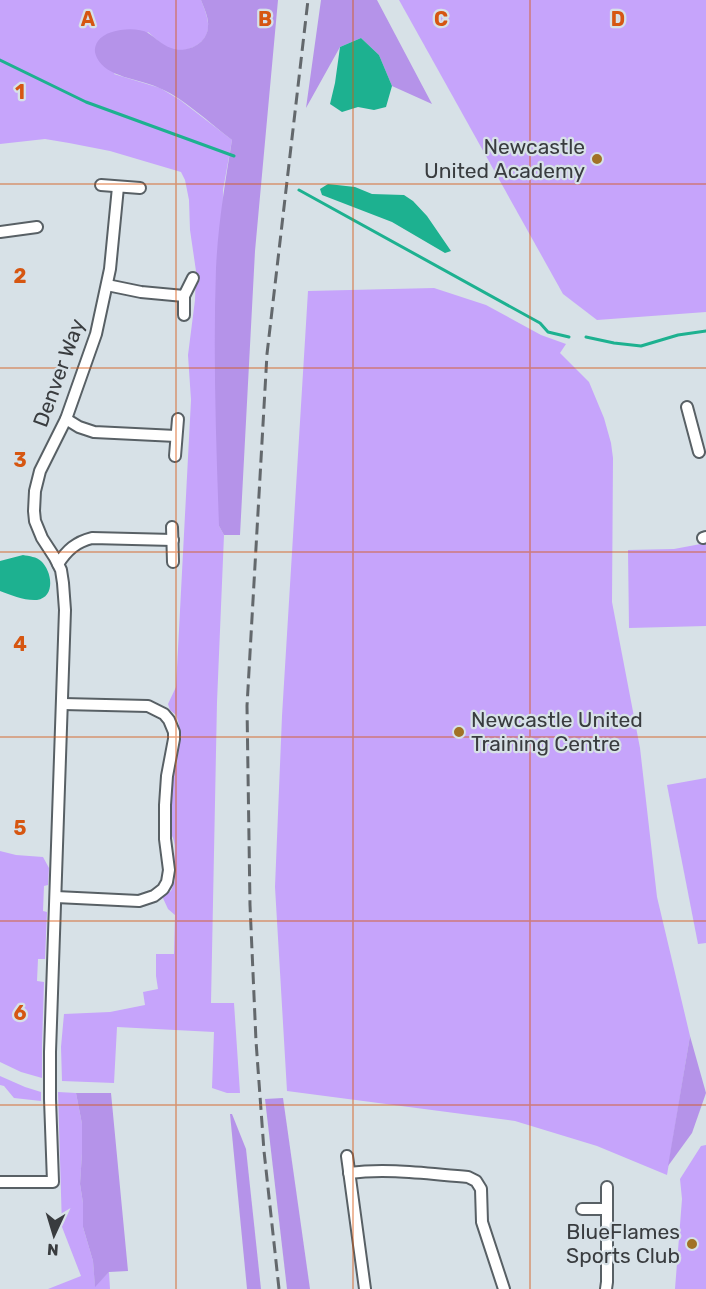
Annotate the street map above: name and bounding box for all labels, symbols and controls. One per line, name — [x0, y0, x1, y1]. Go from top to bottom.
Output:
text: A — [81, 7, 96, 31]
text: B — [258, 7, 272, 31]
text: C — [434, 7, 448, 31]
text: D — [611, 7, 625, 31]
text: 1 — [15, 80, 25, 104]
place label: Newcastle United Academy — [424, 134, 585, 183]
marker: Newcastle United Academy — [590, 152, 604, 166]
text: 2 — [14, 264, 27, 288]
street label: Denver Way — [27, 315, 90, 430]
text: 3 — [13, 448, 27, 472]
text: 4 — [13, 632, 27, 656]
place label: Newcastle United Training Centre — [471, 707, 643, 756]
marker: Newcastle United Training Centre — [452, 725, 466, 739]
text: 5 — [14, 816, 27, 840]
text: 6 — [13, 1001, 27, 1025]
north arrow — [24, 1205, 84, 1265]
place label: BlueFlames Sports Club — [566, 1219, 680, 1268]
marker: BlueFlames Sports Club — [685, 1237, 699, 1251]
text: N — [47, 1240, 59, 1259]

